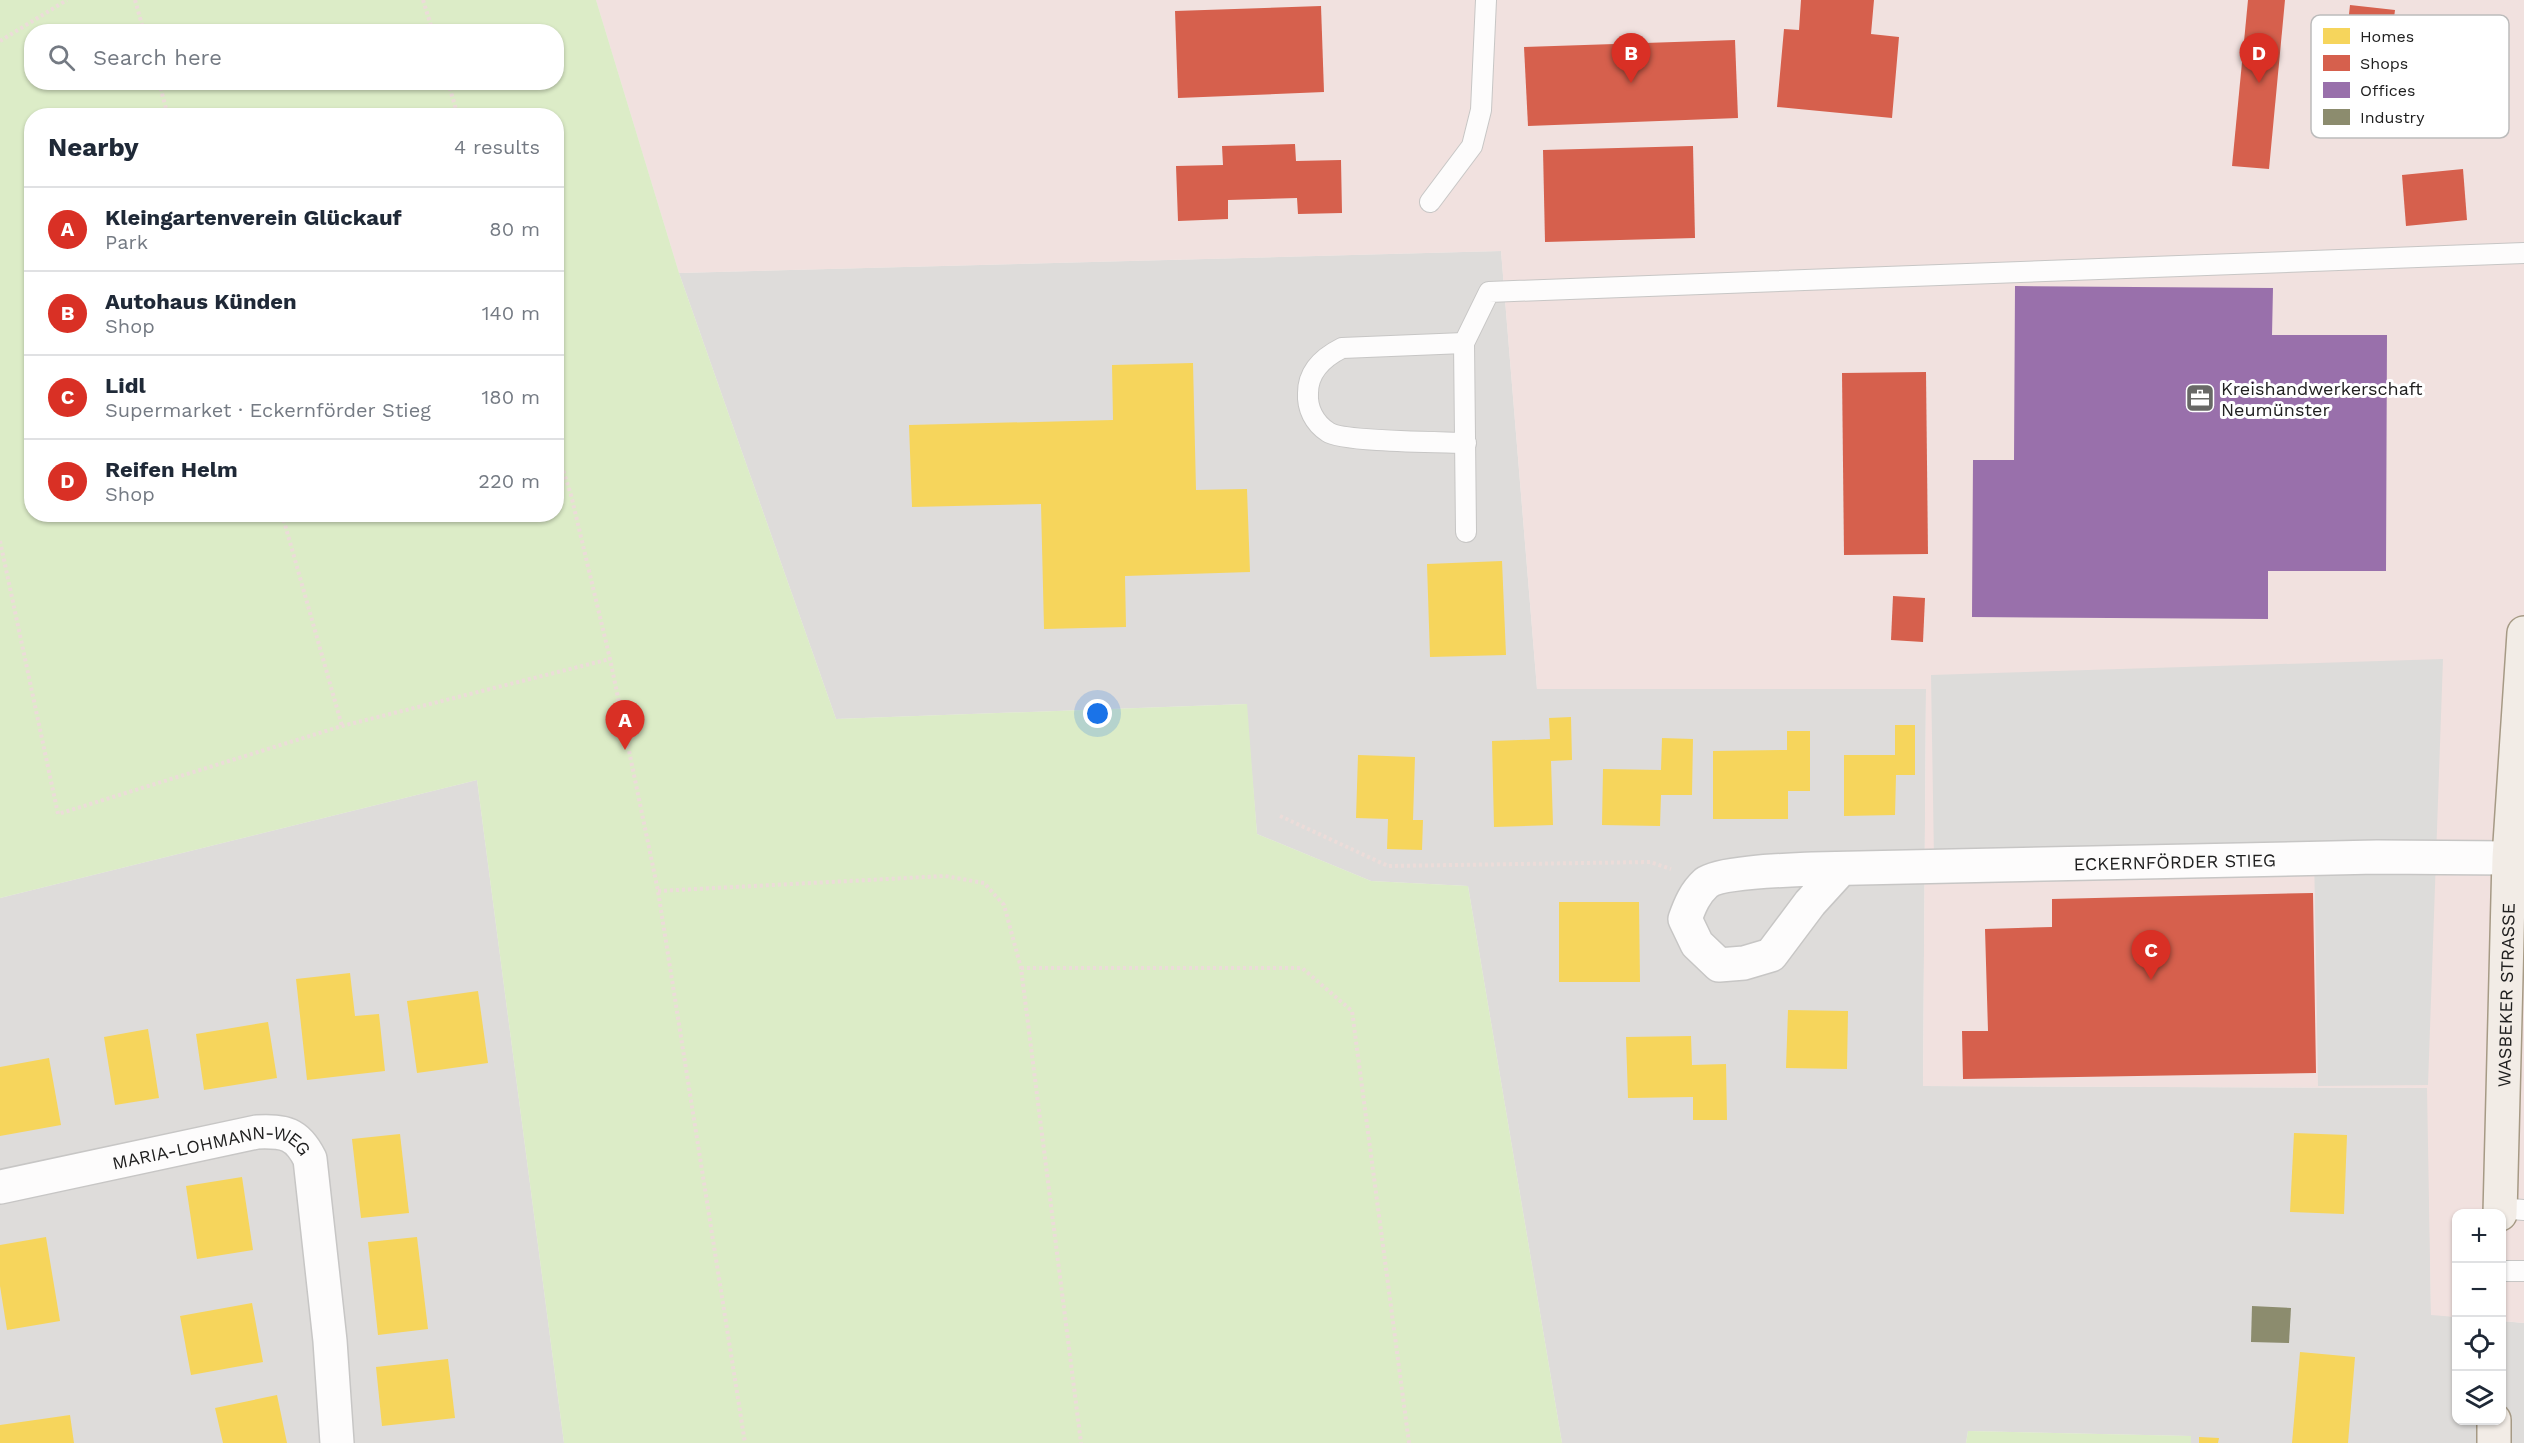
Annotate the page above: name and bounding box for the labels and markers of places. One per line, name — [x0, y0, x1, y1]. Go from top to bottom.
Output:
pin: B — [1612, 34, 1650, 83]
pin: D — [2240, 34, 2278, 83]
place label: Kreishandwerkerschaft Neumünster — [2221, 378, 2423, 420]
office icon: Kreishandwerkerschaft Neumünster — [2184, 382, 2216, 414]
pin: A — [606, 700, 644, 750]
pin: C — [2132, 930, 2170, 980]

